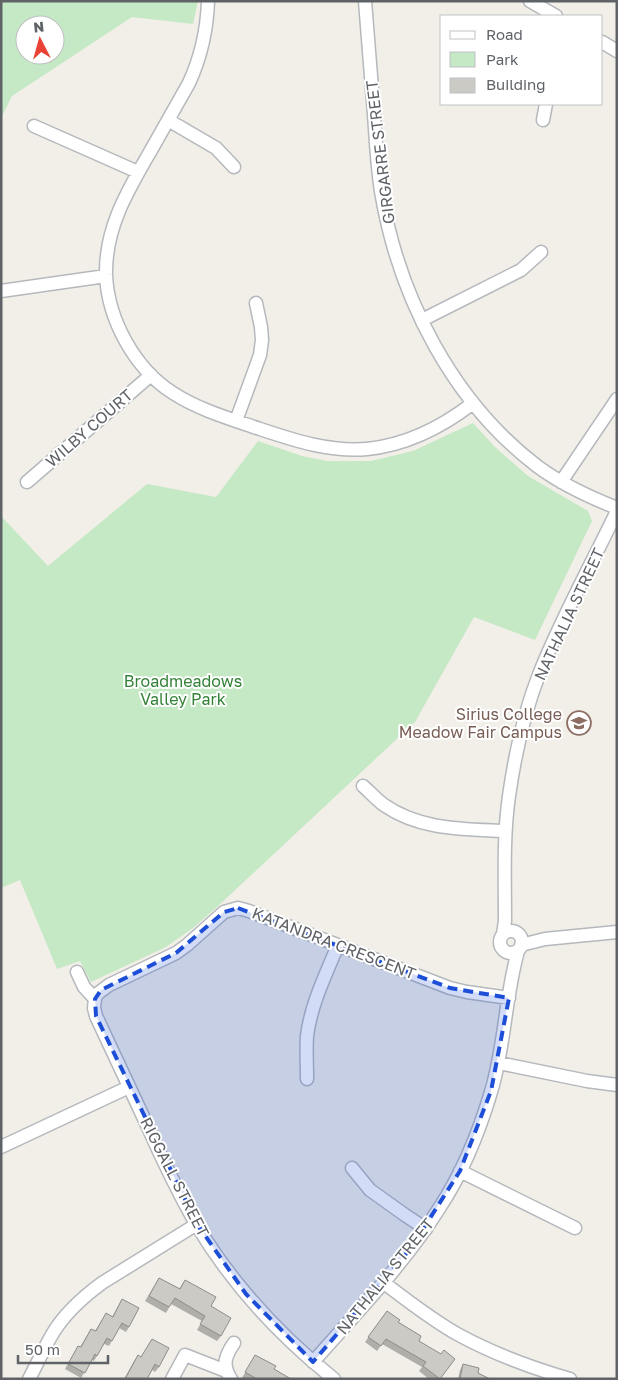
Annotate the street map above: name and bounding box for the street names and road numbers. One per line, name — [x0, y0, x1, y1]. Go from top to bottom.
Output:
street label: GIRGARRE STREET — [361, 79, 399, 225]
street label: WILBY COURT — [41, 385, 137, 471]
street label: NATHALIA STREET — [530, 545, 608, 683]
street label: KATANDRA CRESCENT — [249, 903, 419, 983]
street label: RIGGALL STREET — [136, 1114, 214, 1240]
street label: NATHALIA STREET — [332, 1214, 438, 1338]

